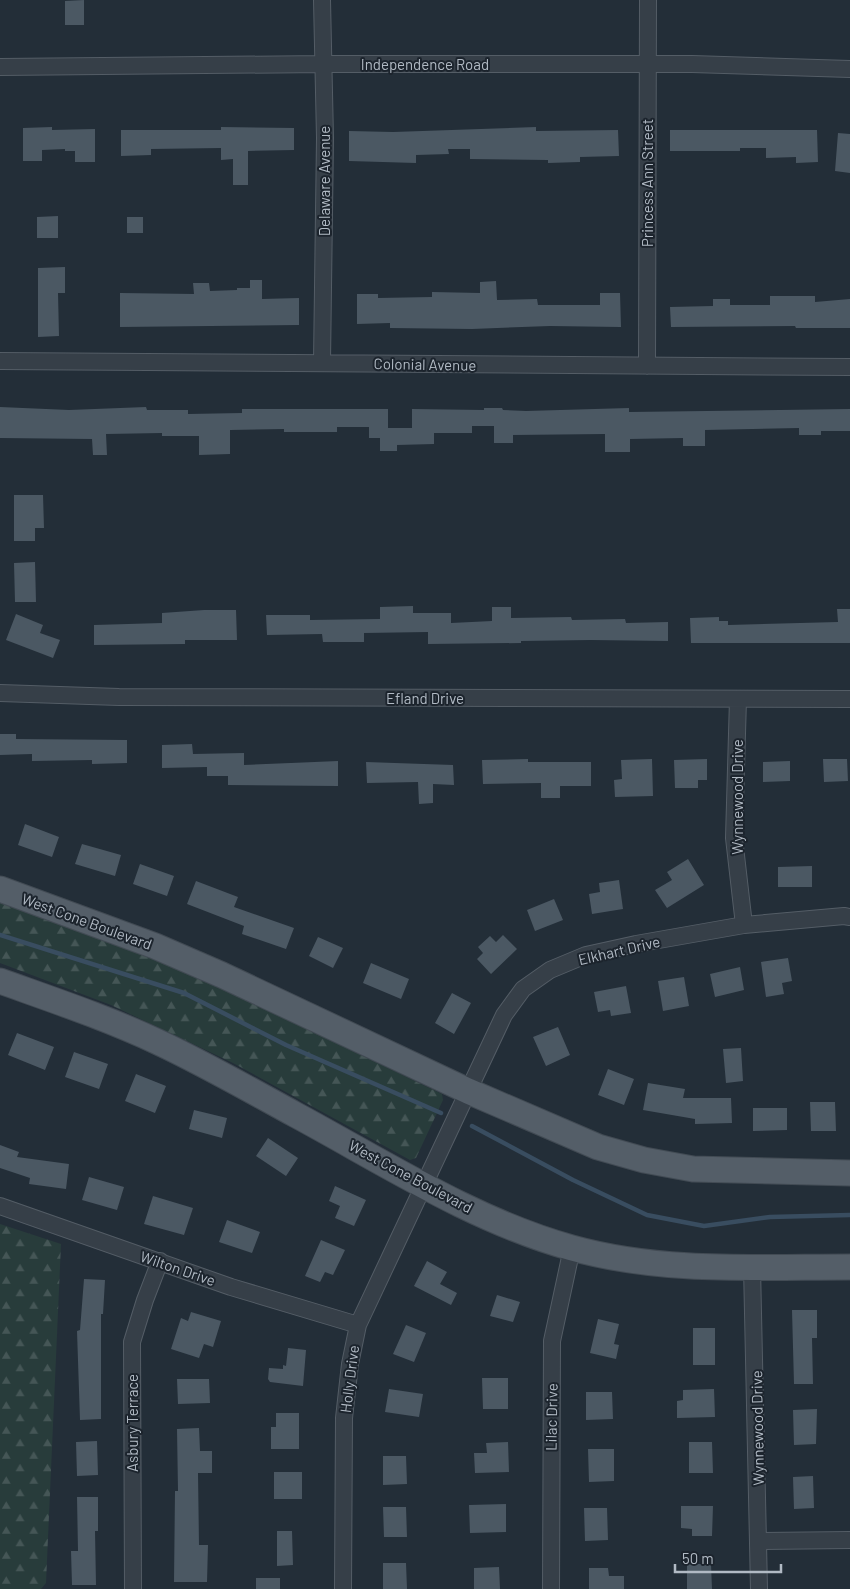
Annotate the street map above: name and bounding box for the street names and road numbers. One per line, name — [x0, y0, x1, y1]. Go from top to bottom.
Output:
street label: Independence Road — [361, 55, 489, 73]
street label: Princess Ann Street — [638, 119, 656, 247]
street label: Delaware Avenue — [315, 126, 333, 236]
street label: Colonial Avenue — [374, 354, 476, 374]
street label: Efland Drive — [386, 689, 464, 707]
street label: Wynnewood Drive — [728, 739, 746, 855]
street label: West Cone Boulevard — [19, 889, 155, 953]
street label: Elkhart Drive — [576, 932, 662, 968]
street label: West Cone Boulevard — [346, 1136, 476, 1216]
street label: Wilton Drive — [138, 1247, 218, 1289]
street label: Holly Drive — [336, 1344, 362, 1414]
street label: Wynnewood Drive — [747, 1370, 767, 1486]
street label: Asbury Terrace — [123, 1374, 141, 1472]
street label: Lilac Drive — [541, 1383, 561, 1451]

